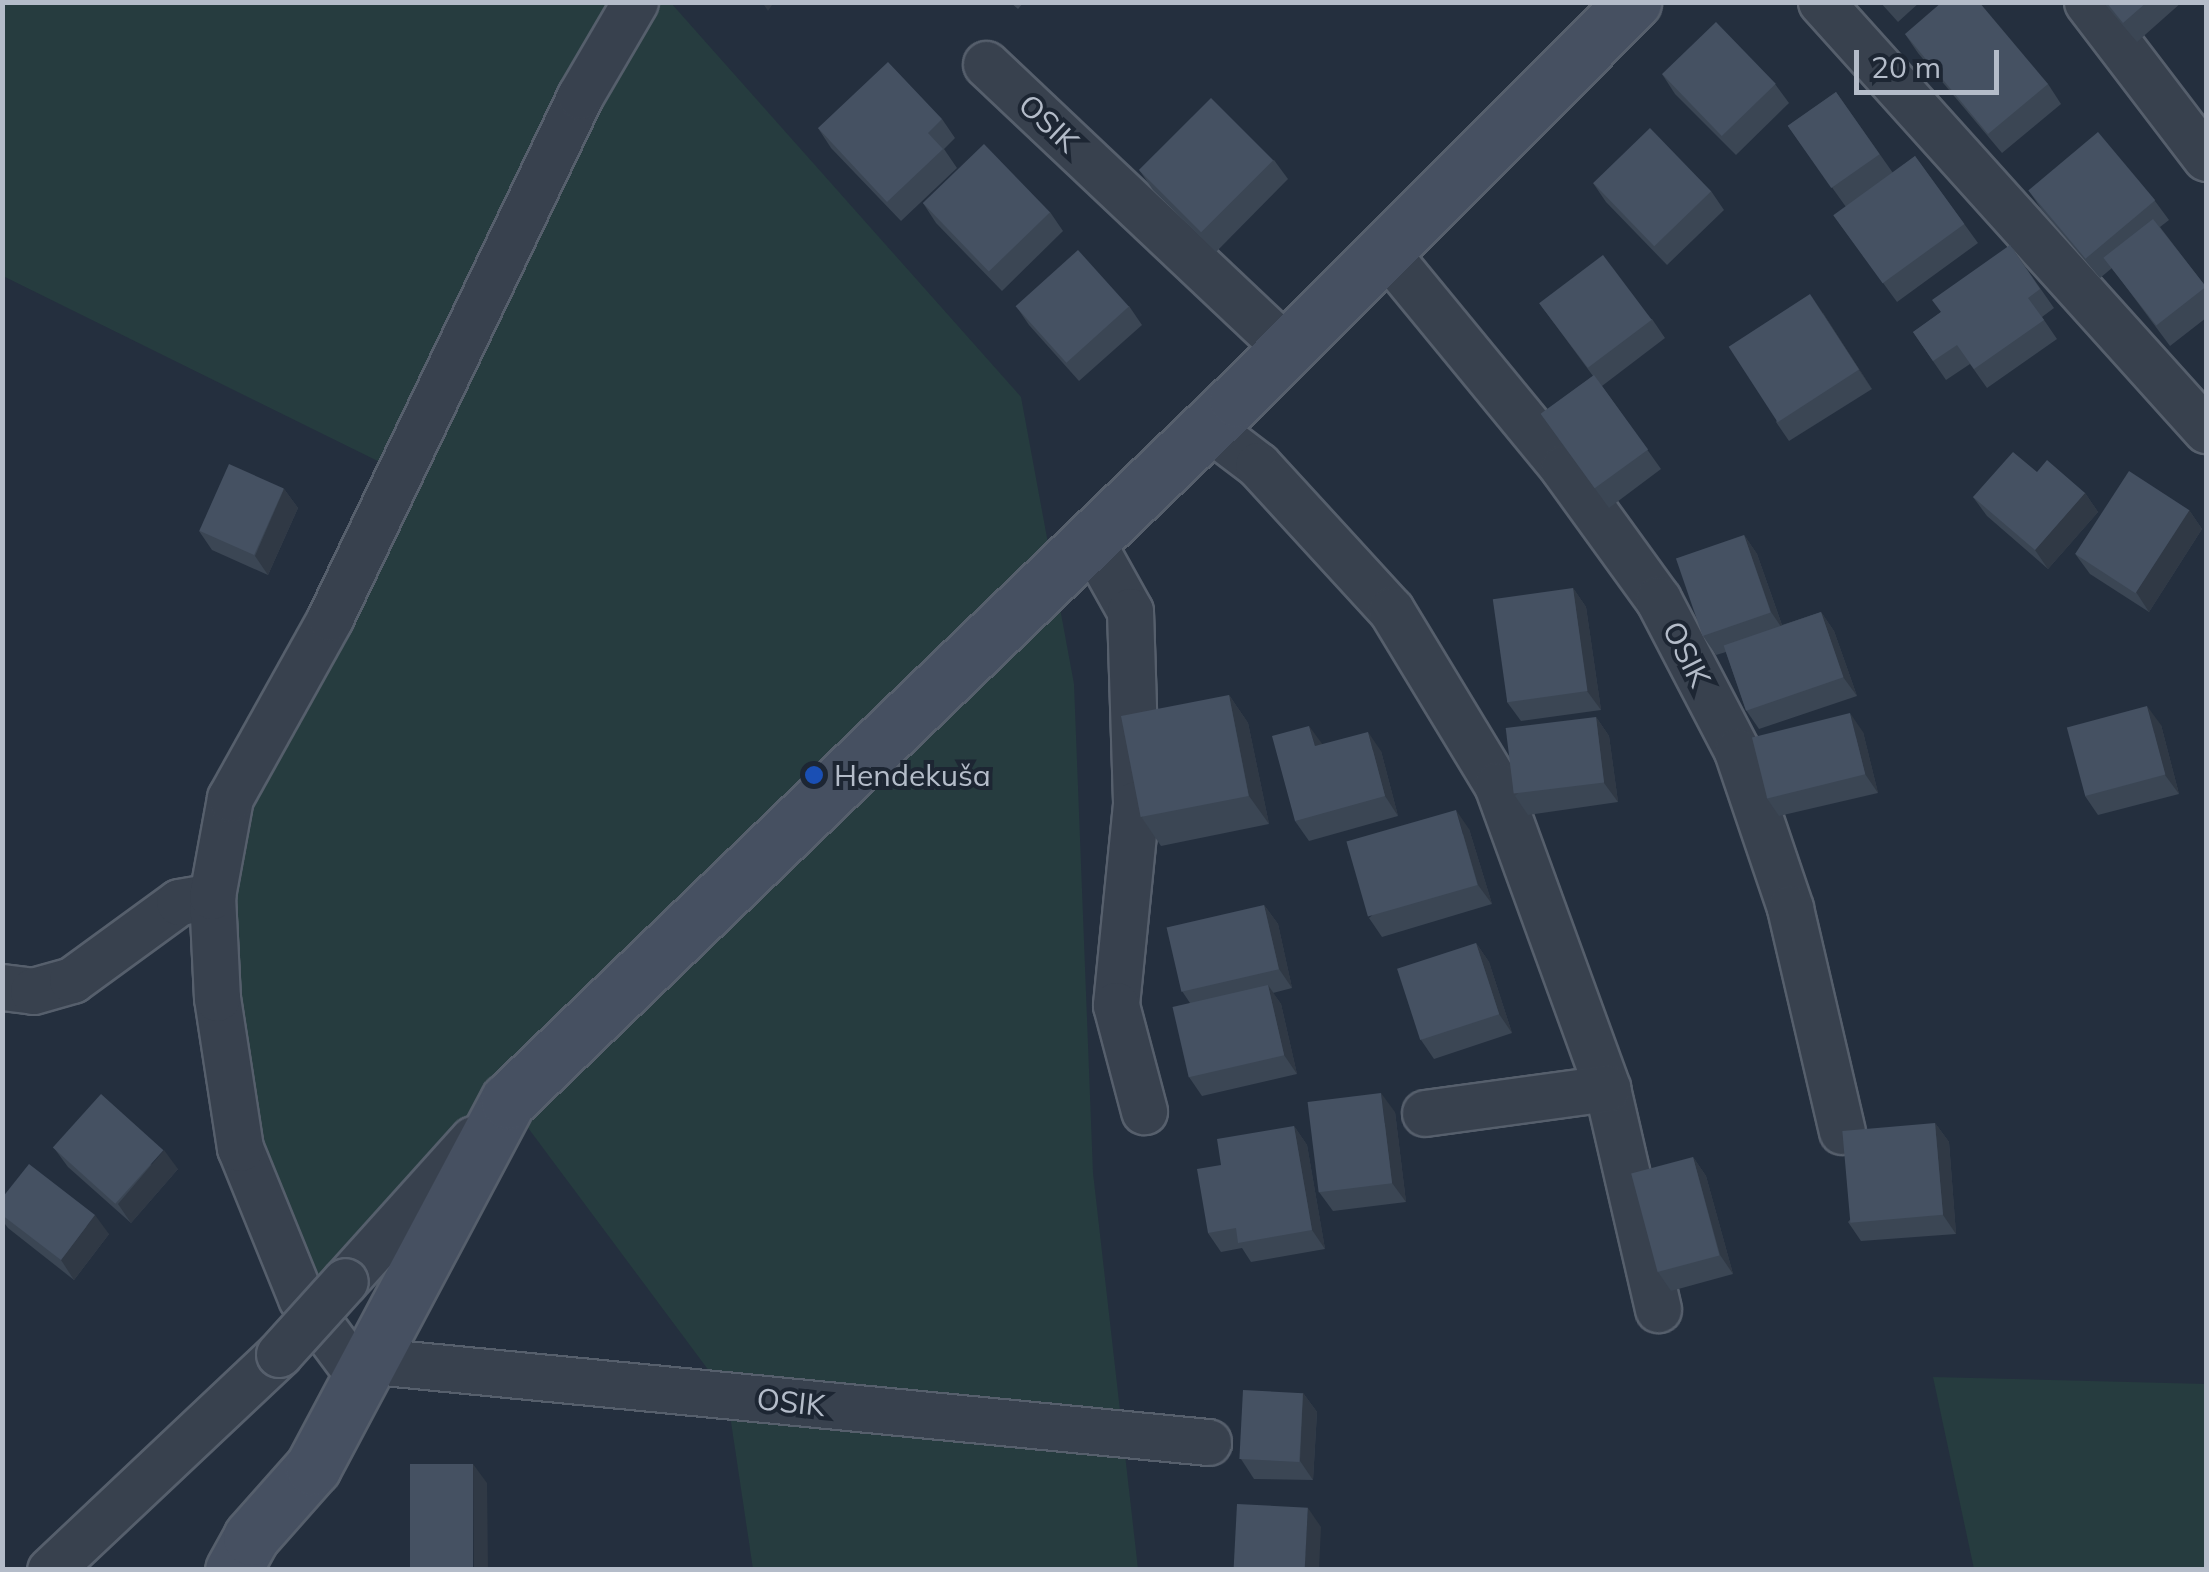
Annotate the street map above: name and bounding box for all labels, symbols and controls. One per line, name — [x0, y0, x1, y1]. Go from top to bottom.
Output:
scale bar — [1859, 30, 2004, 92]
text: 20 m — [1871, 48, 1941, 86]
street label: OSIK — [1012, 86, 1086, 160]
street label: OSIK — [1655, 615, 1719, 693]
place label: Hendekuša — [834, 757, 991, 793]
marker: Hendekuša — [803, 764, 825, 786]
street label: OSIK — [755, 1381, 827, 1423]

